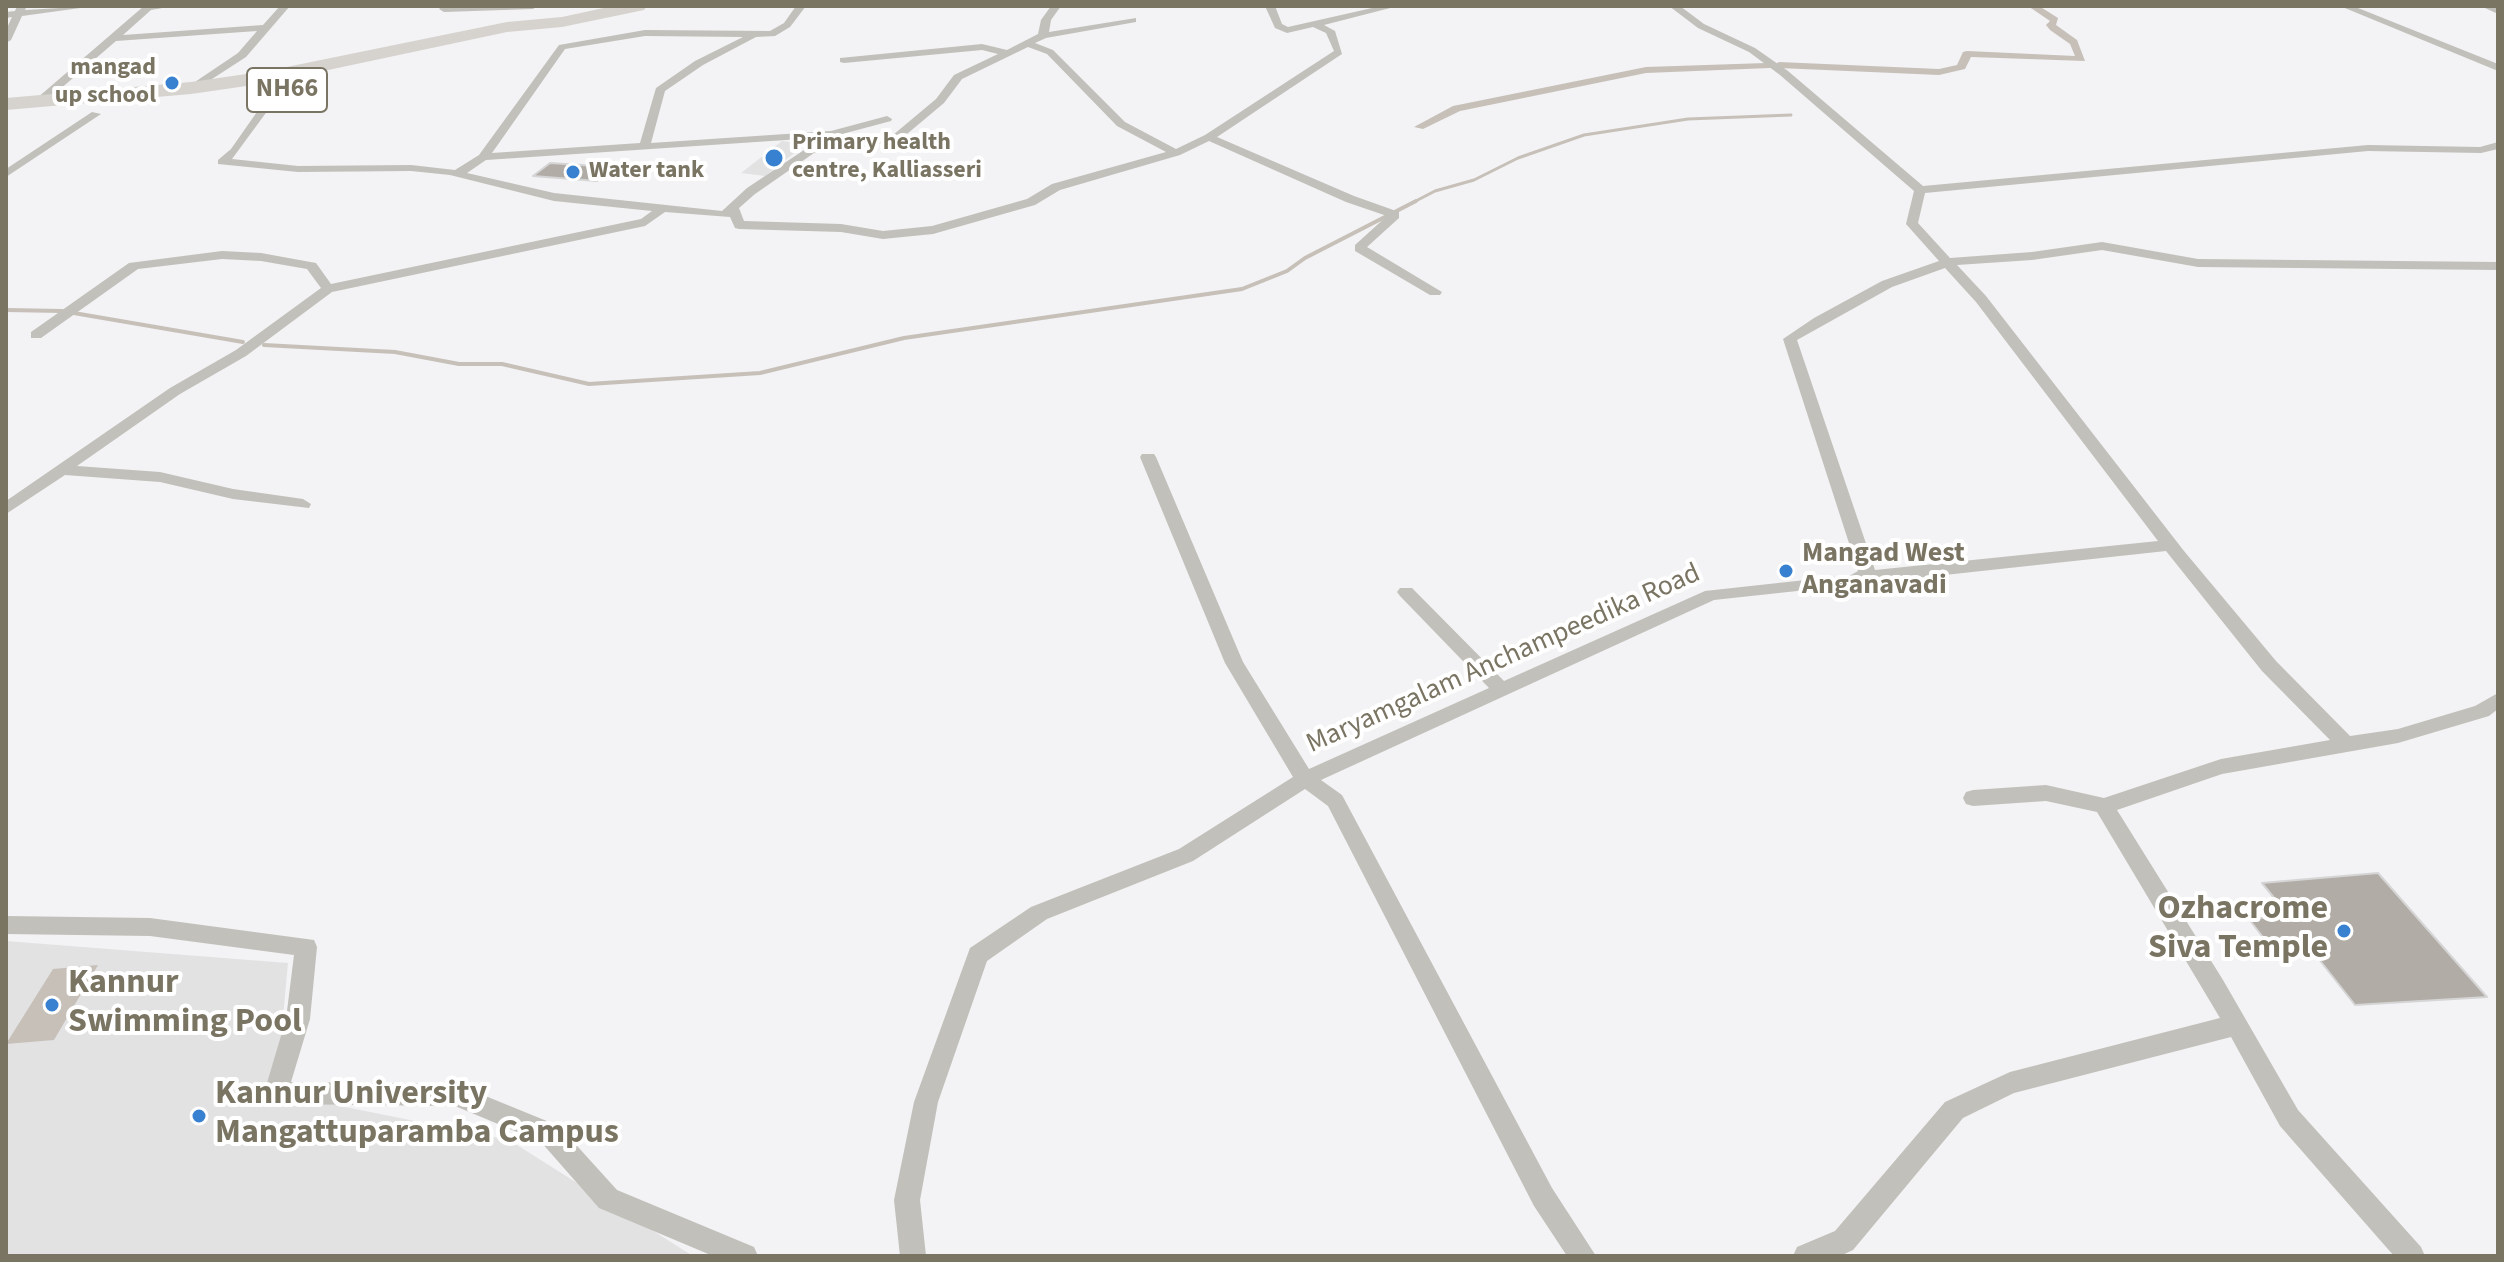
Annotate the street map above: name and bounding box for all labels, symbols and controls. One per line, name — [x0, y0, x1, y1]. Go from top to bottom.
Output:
place label: mangad up school — [55, 55, 156, 111]
road number: NH66 — [247, 68, 327, 112]
marker: mangad up school — [163, 74, 181, 92]
place label: Primary health centre, Kalliasseri — [792, 130, 982, 186]
marker: Primary health centre, Kalliasseri — [763, 147, 785, 169]
place label: Water tank — [589, 158, 704, 186]
marker: Water tank — [564, 163, 582, 181]
place label: Mangad West Anganavadi — [1802, 538, 1965, 604]
street label: Maryamgalam Anchampeedika Road — [1302, 558, 1706, 762]
marker: Mangad West Anganavadi — [1777, 562, 1795, 580]
place label: Ozhacrome Siva Temple — [2148, 891, 2328, 970]
marker: Ozhacrome Siva Temple — [2335, 922, 2353, 940]
place label: Kannur Swimming Pool — [68, 965, 302, 1044]
marker: Kannur Swimming Pool — [43, 996, 61, 1014]
place label: Kannur University Mangattuparamba Campus — [215, 1076, 619, 1156]
marker: Kannur University Mangattuparamba Campus — [190, 1107, 208, 1125]

